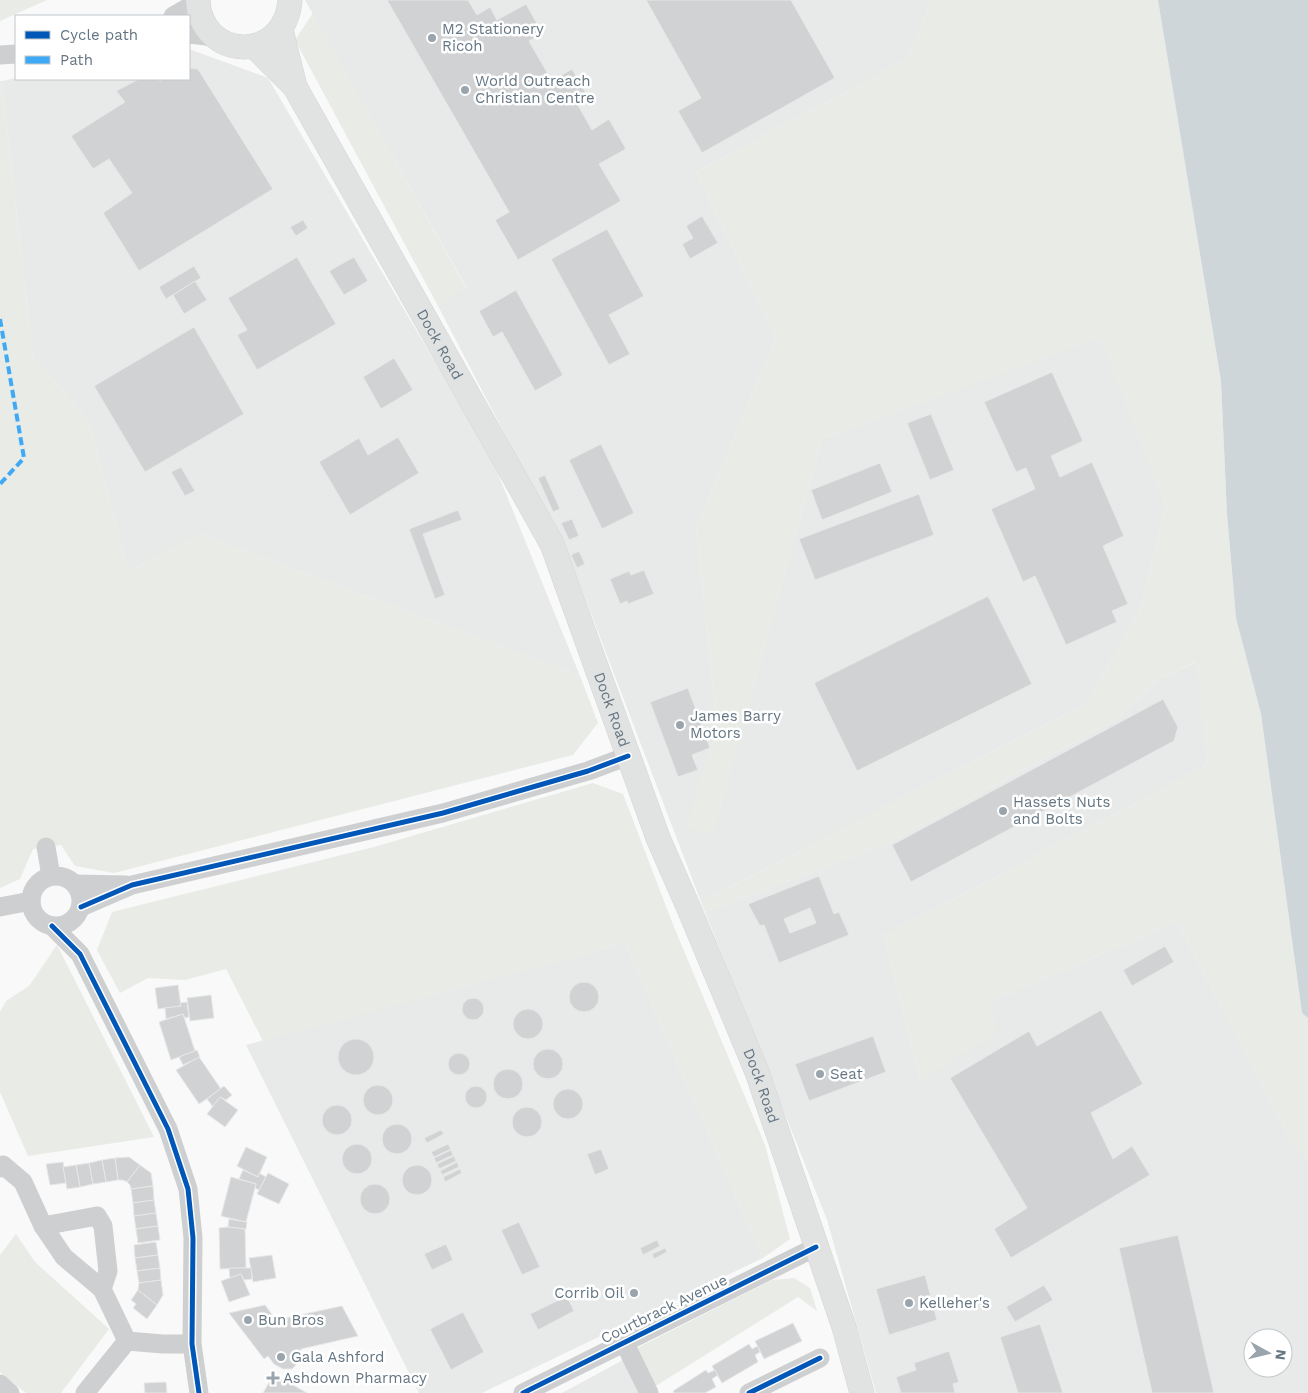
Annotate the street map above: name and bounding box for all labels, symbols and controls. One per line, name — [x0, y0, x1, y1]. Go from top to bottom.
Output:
legend — [15, 15, 190, 80]
place label: M2 Stationery Ricoh — [442, 20, 544, 55]
text: Cycle path — [60, 26, 138, 44]
marker: M2 Stationery Ricoh — [426, 32, 438, 44]
text: Path — [60, 51, 93, 69]
place label: World Outreach Christian Centre — [475, 72, 595, 107]
marker: World Outreach Christian Centre — [459, 84, 471, 96]
street label: Dock Road — [413, 306, 467, 383]
street label: Dock Road — [590, 670, 633, 749]
place label: James Barry Motors — [690, 707, 781, 742]
marker: James Barry Motors — [674, 719, 686, 731]
place label: Hassets Nuts and Bolts — [1013, 793, 1110, 828]
marker: Hassets Nuts and Bolts — [997, 805, 1009, 817]
street label: Dock Road — [739, 1046, 783, 1126]
place label: Seat — [830, 1065, 863, 1083]
marker: Seat — [814, 1068, 826, 1080]
street label: Courtbrack Avenue — [598, 1271, 730, 1347]
place label: Corrib Oil — [554, 1284, 624, 1302]
marker: Corrib Oil — [628, 1287, 640, 1299]
place label: Kelleher's — [919, 1294, 990, 1312]
marker: Kelleher's — [903, 1297, 915, 1309]
place label: Bun Bros — [258, 1311, 324, 1329]
marker: Bun Bros — [242, 1314, 254, 1326]
north arrow — [1243, 1328, 1293, 1378]
place label: Gala Ashford — [291, 1348, 384, 1366]
text: N — [1272, 1349, 1290, 1361]
marker: Gala Ashford — [275, 1351, 287, 1363]
place label: Ashdown Pharmacy — [283, 1369, 427, 1387]
marker: Ashdown Pharmacy — [267, 1372, 279, 1384]

